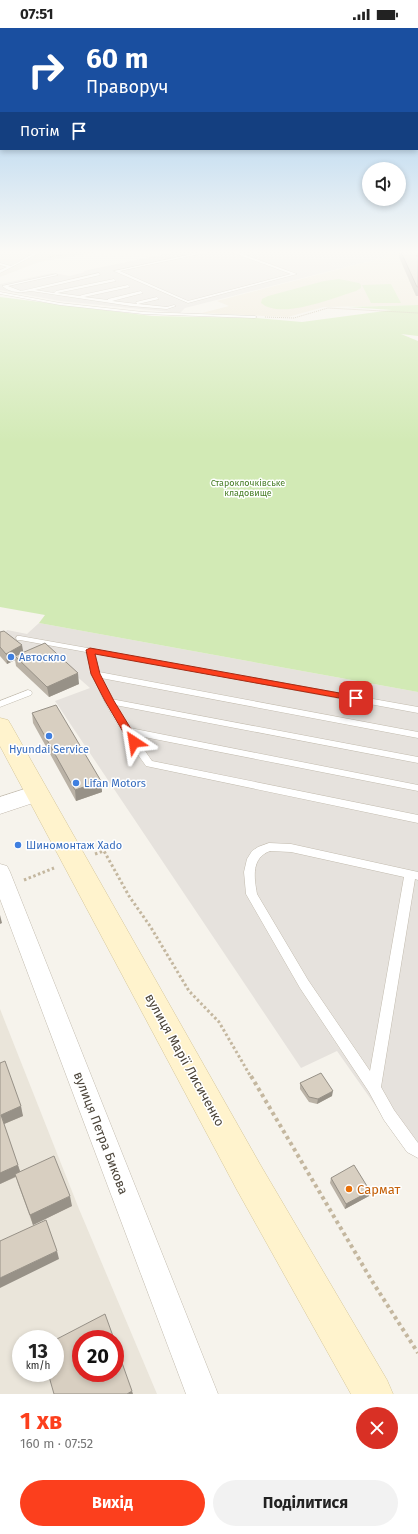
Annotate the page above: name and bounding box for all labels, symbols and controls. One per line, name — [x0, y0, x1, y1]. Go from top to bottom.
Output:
text: 07:51 — [20, 5, 53, 23]
text: 60 m — [86, 42, 148, 75]
icon: right — [20, 44, 72, 96]
text: Праворуч — [86, 76, 168, 98]
icon: arrive — [68, 120, 90, 142]
text: Потім — [20, 122, 60, 140]
map controls — [362, 162, 406, 206]
button: sound — [362, 162, 406, 206]
park label: Староклочківське кладовище — [211, 478, 285, 498]
place label: Автоскло — [19, 651, 66, 664]
marker: Автоскло — [6, 652, 16, 662]
pin — [339, 681, 373, 715]
icon: arrive — [345, 687, 367, 709]
position arrow — [113, 721, 155, 763]
marker: Hyundai Service — [44, 731, 54, 741]
place label: Hyundai Service — [9, 743, 89, 756]
place label: Lifan Motors — [84, 777, 146, 790]
marker: Lifan Motors — [71, 778, 81, 788]
place label: Шиномонтаж Xado — [26, 839, 122, 852]
marker: Шиномонтаж Xado — [13, 840, 23, 850]
street label: вулиця Марії Лисиченко — [142, 991, 228, 1129]
street label: вулиця Петра Бикова — [71, 1070, 131, 1196]
place label: Сармат — [357, 1182, 400, 1197]
marker: Сармат — [344, 1184, 354, 1194]
speed limit sign: 20 — [72, 1330, 124, 1382]
text: 13 — [28, 1339, 48, 1363]
text: km/h — [26, 1360, 50, 1372]
text: 1 хв — [20, 1407, 62, 1435]
button: close — [356, 1407, 398, 1449]
text: 160 m · 07:52 — [20, 1436, 93, 1451]
button: Вихід — [20, 1480, 205, 1526]
button: Поділитися — [213, 1480, 398, 1526]

